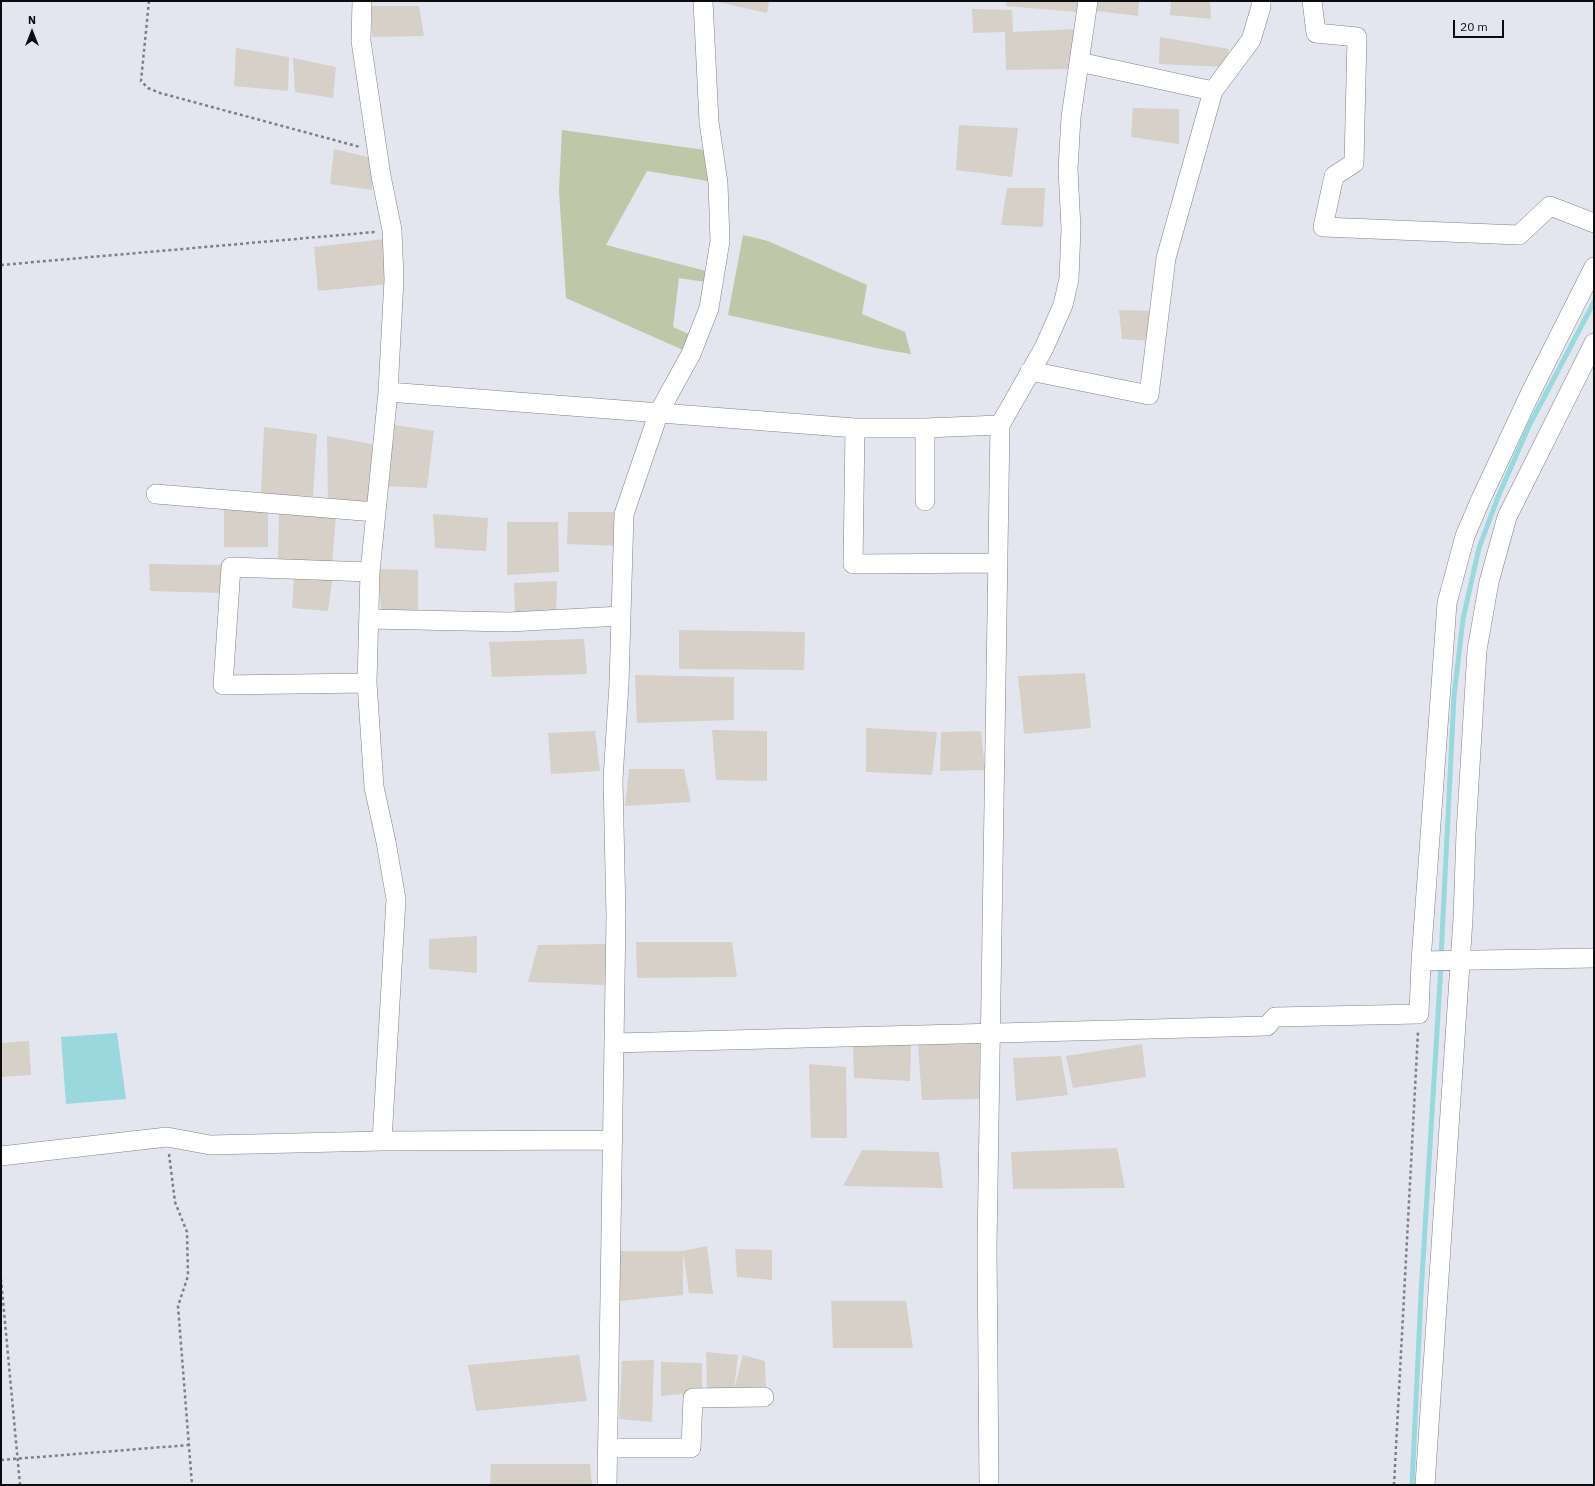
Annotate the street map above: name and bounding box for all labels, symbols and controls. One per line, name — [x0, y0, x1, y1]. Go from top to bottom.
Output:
north arrow — [12, 12, 52, 52]
scale bar — [1455, 12, 1506, 38]
text: N — [28, 13, 36, 27]
text: 20 m — [1460, 19, 1488, 34]

